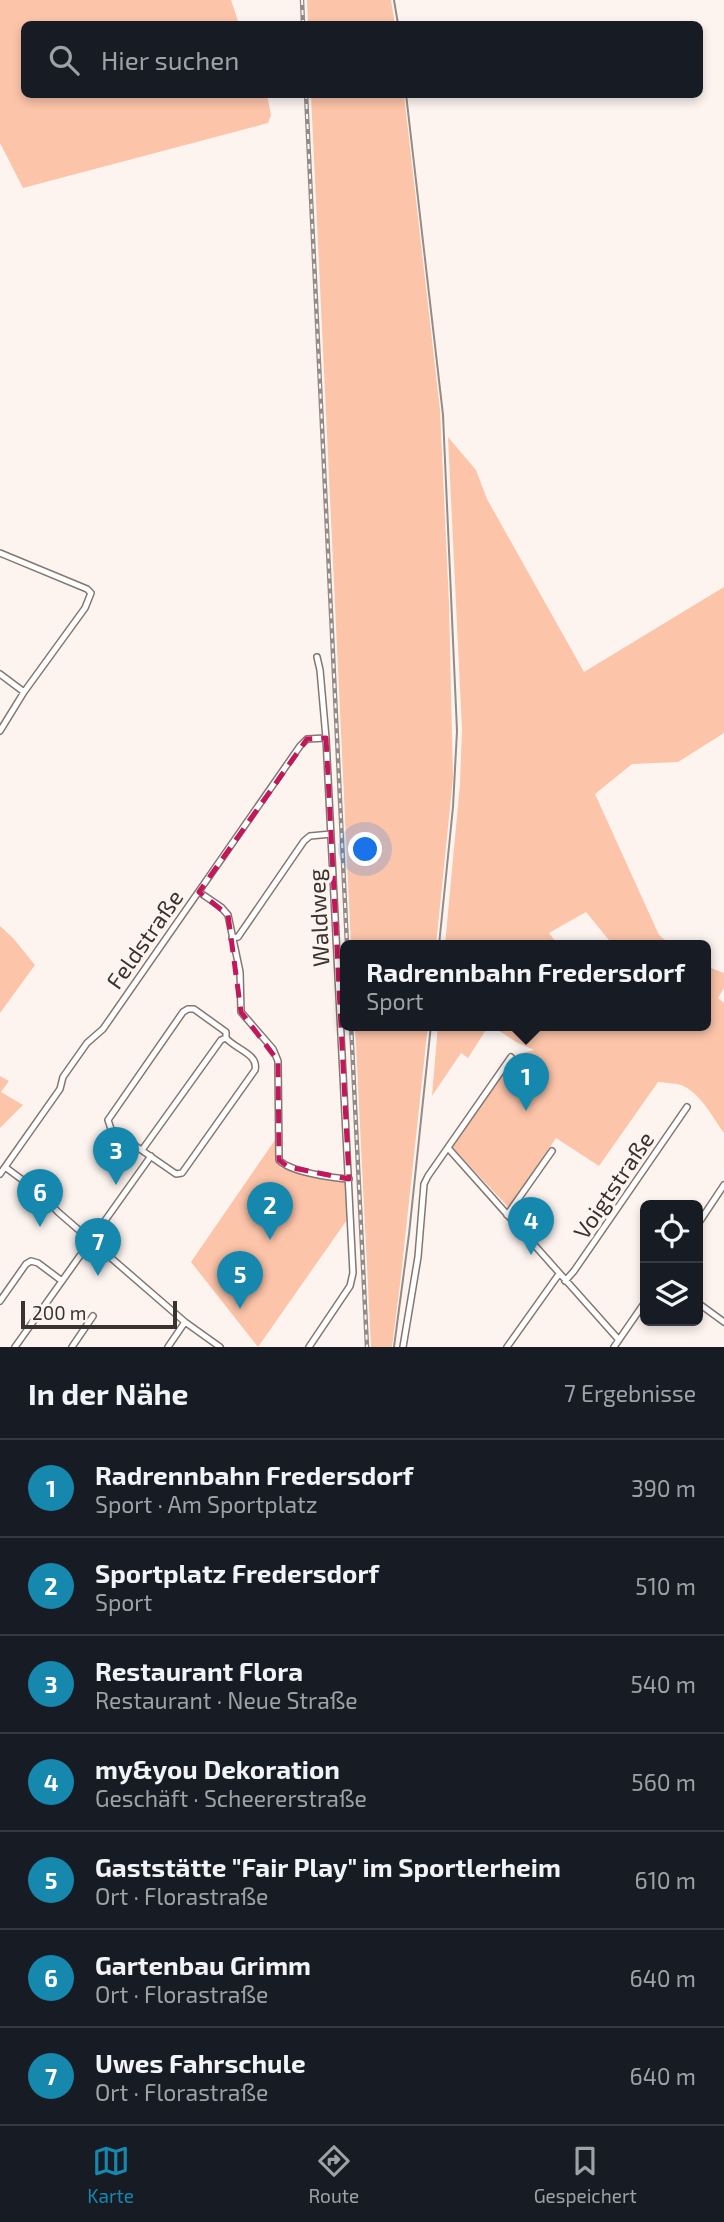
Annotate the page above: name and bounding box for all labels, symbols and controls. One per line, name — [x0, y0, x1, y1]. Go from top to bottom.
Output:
search box — [21, 21, 703, 98]
icon: search — [45, 41, 83, 79]
text: Hier suchen — [101, 44, 239, 75]
your location — [348, 832, 382, 866]
street label: Waldweg — [301, 868, 335, 968]
street label: Feldstraße — [100, 884, 188, 994]
popup — [340, 940, 711, 1031]
text: Radrennbahn Fredersdorf — [366, 956, 685, 987]
text: Sport — [366, 987, 424, 1015]
pin: 1 — [503, 1053, 549, 1111]
street label: Voigtstraße — [567, 1126, 659, 1244]
pin: 3 — [93, 1127, 139, 1185]
pin: 6 — [17, 1169, 63, 1227]
pin: 2 — [247, 1182, 293, 1240]
pin: 4 — [508, 1197, 554, 1255]
map controls — [640, 1200, 703, 1326]
button: locate — [640, 1200, 703, 1263]
pin: 7 — [75, 1218, 121, 1276]
pin: 5 — [217, 1251, 263, 1309]
button: layers — [640, 1263, 703, 1326]
scale bar — [21, 1298, 177, 1330]
text: 200 m — [32, 1301, 86, 1324]
text: In der Nähe — [28, 1375, 189, 1411]
text: 7 Ergebnisse — [564, 1379, 696, 1407]
text: Radrennbahn Fredersdorf — [95, 1459, 413, 1490]
text: 1 — [46, 1474, 56, 1502]
text: 390 m — [631, 1474, 696, 1502]
text: Sport · Am Sportplatz — [95, 1490, 318, 1518]
text: Sportplatz Fredersdorf — [95, 1557, 379, 1588]
text: 2 — [44, 1572, 58, 1600]
text: 510 m — [635, 1572, 696, 1600]
text: Sport — [95, 1588, 152, 1616]
text: Restaurant Flora — [95, 1655, 303, 1686]
text: 3 — [44, 1670, 58, 1698]
text: 540 m — [630, 1670, 696, 1698]
text: Restaurant · Neue Straße — [95, 1686, 358, 1714]
text: my&you Dekoration — [95, 1753, 340, 1784]
text: 4 — [44, 1768, 58, 1796]
text: 560 m — [631, 1768, 696, 1796]
text: Geschäft · Scheererstraße — [95, 1784, 367, 1812]
text: Gaststätte "Fair Play" im Sportlerheim — [95, 1851, 561, 1882]
text: 5 — [45, 1866, 57, 1894]
text: 610 m — [635, 1866, 696, 1894]
text: Ort · Florastraße — [95, 1882, 268, 1910]
text: Gartenbau Grimm — [95, 1949, 311, 1980]
text: 6 — [44, 1964, 58, 1992]
text: 640 m — [630, 1964, 696, 1992]
text: Ort · Florastraße — [95, 1980, 268, 2008]
text: Uwes Fahrschule — [95, 2047, 306, 2078]
text: 7 — [45, 2062, 57, 2090]
text: 640 m — [630, 2062, 696, 2090]
text: Ort · Florastraße — [95, 2078, 268, 2106]
tab: Karte — [87, 2142, 134, 2207]
tab: Route — [308, 2142, 359, 2207]
tab: Gespeichert — [534, 2142, 637, 2207]

